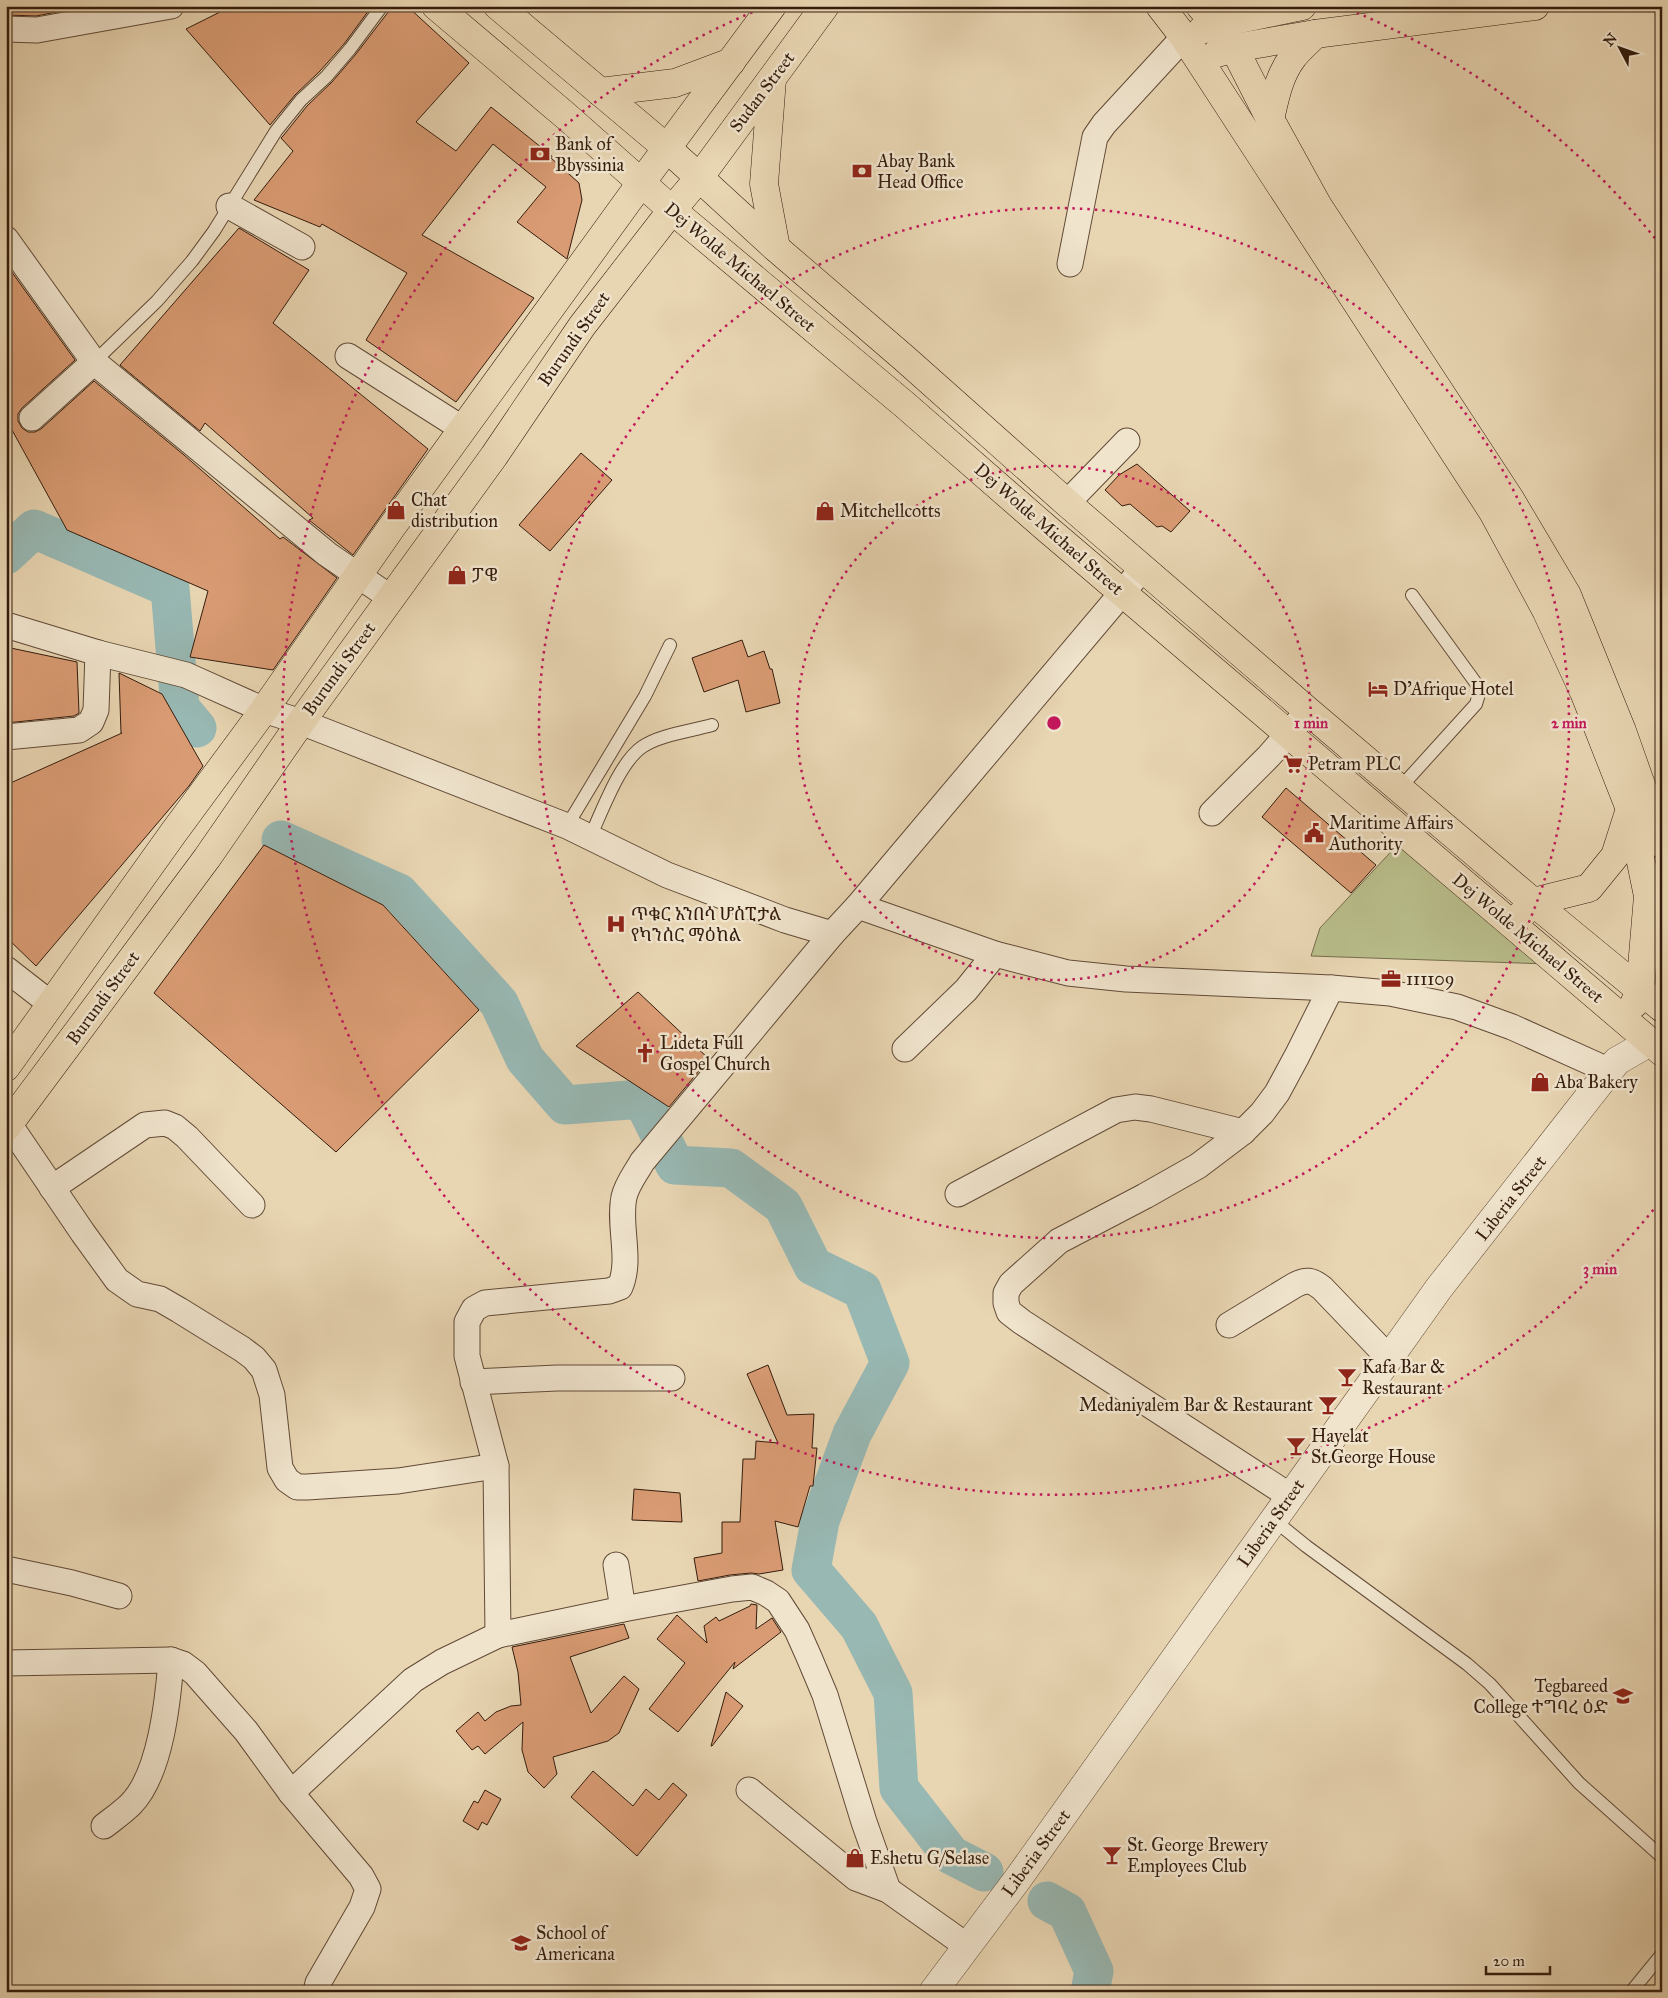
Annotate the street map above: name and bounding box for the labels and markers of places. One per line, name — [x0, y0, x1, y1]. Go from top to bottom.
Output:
place label: Bank of Bbyssinia — [555, 133, 625, 176]
bank icon: Bank of Bbyssinia — [529, 143, 551, 165]
place label: Abay Bank Head Office — [876, 150, 963, 193]
bank icon: Abay Bank Head Office — [851, 160, 873, 182]
place label: Chat distribution — [411, 489, 498, 532]
shop icon: Chat distribution — [385, 499, 407, 521]
shop icon: Mitchellcotts — [814, 500, 836, 522]
place label: Mitchellcotts — [840, 500, 941, 522]
shop icon: ፓዌ — [446, 564, 468, 586]
place label: ፓዌ — [472, 564, 498, 586]
hotel icon: D'Afrique Hotel — [1367, 678, 1389, 700]
place label: D'Afrique Hotel — [1393, 678, 1514, 701]
centre of rings — [1045, 714, 1063, 732]
supermarket icon: Petram PLC — [1282, 753, 1304, 775]
place label: Petram PLC — [1308, 753, 1401, 775]
place label: Maritime Affairs Authority — [1328, 812, 1453, 855]
public building icon: Maritime Affairs Authority — [1303, 822, 1325, 844]
place label: ጥቁር አንበሳ ሆስፒታል የካንሰር ማዕከል — [631, 903, 782, 946]
hospital icon: ጥቁር አንበሳ ሆስፒታል የካንሰር ማዕከል — [605, 913, 627, 935]
office icon: 111109 — [1380, 968, 1402, 990]
place label: 111109 — [1406, 968, 1455, 990]
place label: Lideta Full Gospel Church — [660, 1032, 770, 1075]
church icon: Lideta Full Gospel Church — [634, 1042, 656, 1064]
shop icon: Aba Bakery — [1529, 1071, 1551, 1093]
place label: Aba Bakery — [1554, 1071, 1638, 1093]
place label: Kafa Bar & Restaurant — [1362, 1356, 1445, 1399]
bar icon: Kafa Bar & Restaurant — [1336, 1366, 1358, 1388]
place label: Medaniyalem Bar & Restaurant — [1079, 1394, 1314, 1416]
bar icon: Medaniyalem Bar & Restaurant — [1317, 1394, 1339, 1416]
place label: Hayelat St.George House — [1311, 1425, 1436, 1469]
bar icon: Hayelat St.George House — [1285, 1435, 1307, 1457]
place label: Tegbareed College ተግባረ ዕድ — [1474, 1675, 1609, 1719]
school or university icon: Tegbareed College ተግባረ ዕድ — [1612, 1685, 1634, 1707]
place label: St. George Brewery Employees Club — [1127, 1834, 1268, 1877]
bar icon: St. George Brewery Employees Club — [1101, 1844, 1123, 1866]
shop icon: Eshetu G/Selase — [844, 1847, 866, 1869]
place label: Eshetu G/Selase — [870, 1847, 989, 1869]
place label: School of Americana — [535, 1922, 615, 1965]
school or university icon: School of Americana — [510, 1932, 532, 1954]

